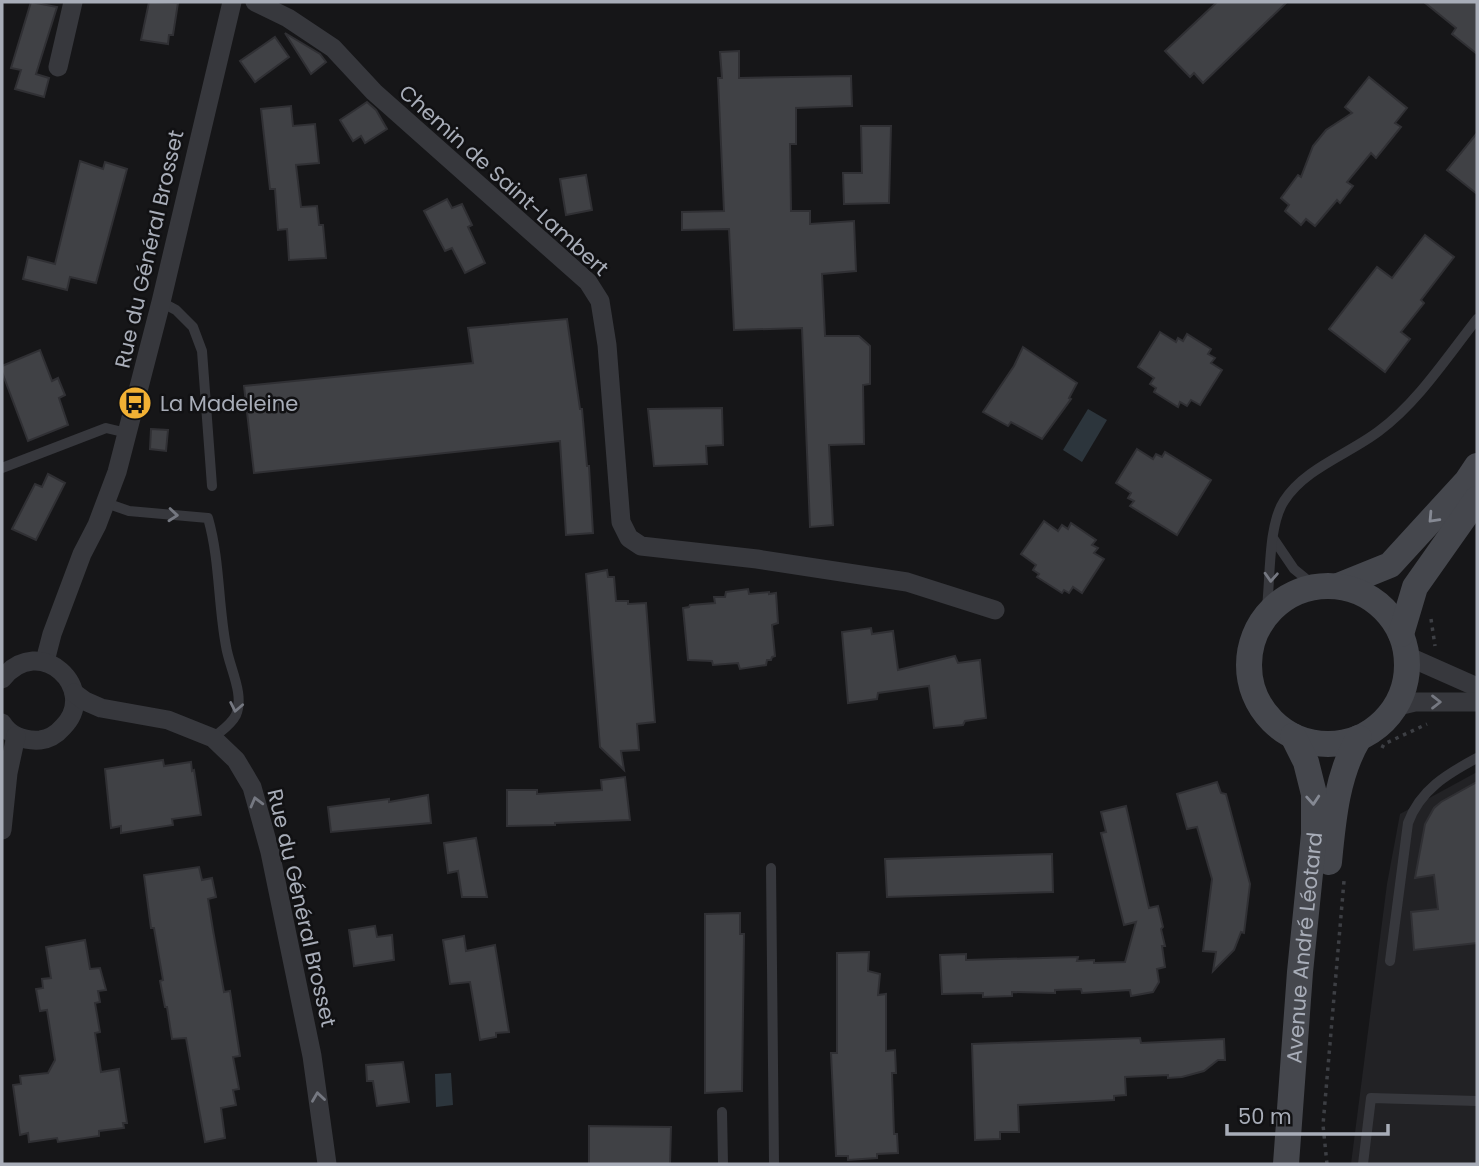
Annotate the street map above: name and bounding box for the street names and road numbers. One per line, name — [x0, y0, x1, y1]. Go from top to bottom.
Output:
street label: Chemin de Saint-Lambert — [393, 78, 615, 282]
street label: Rue du Général Brosset — [107, 127, 191, 371]
street label: Rue du Général Brosset — [260, 786, 344, 1030]
street label: Avenue André Léotard — [1279, 831, 1329, 1064]

